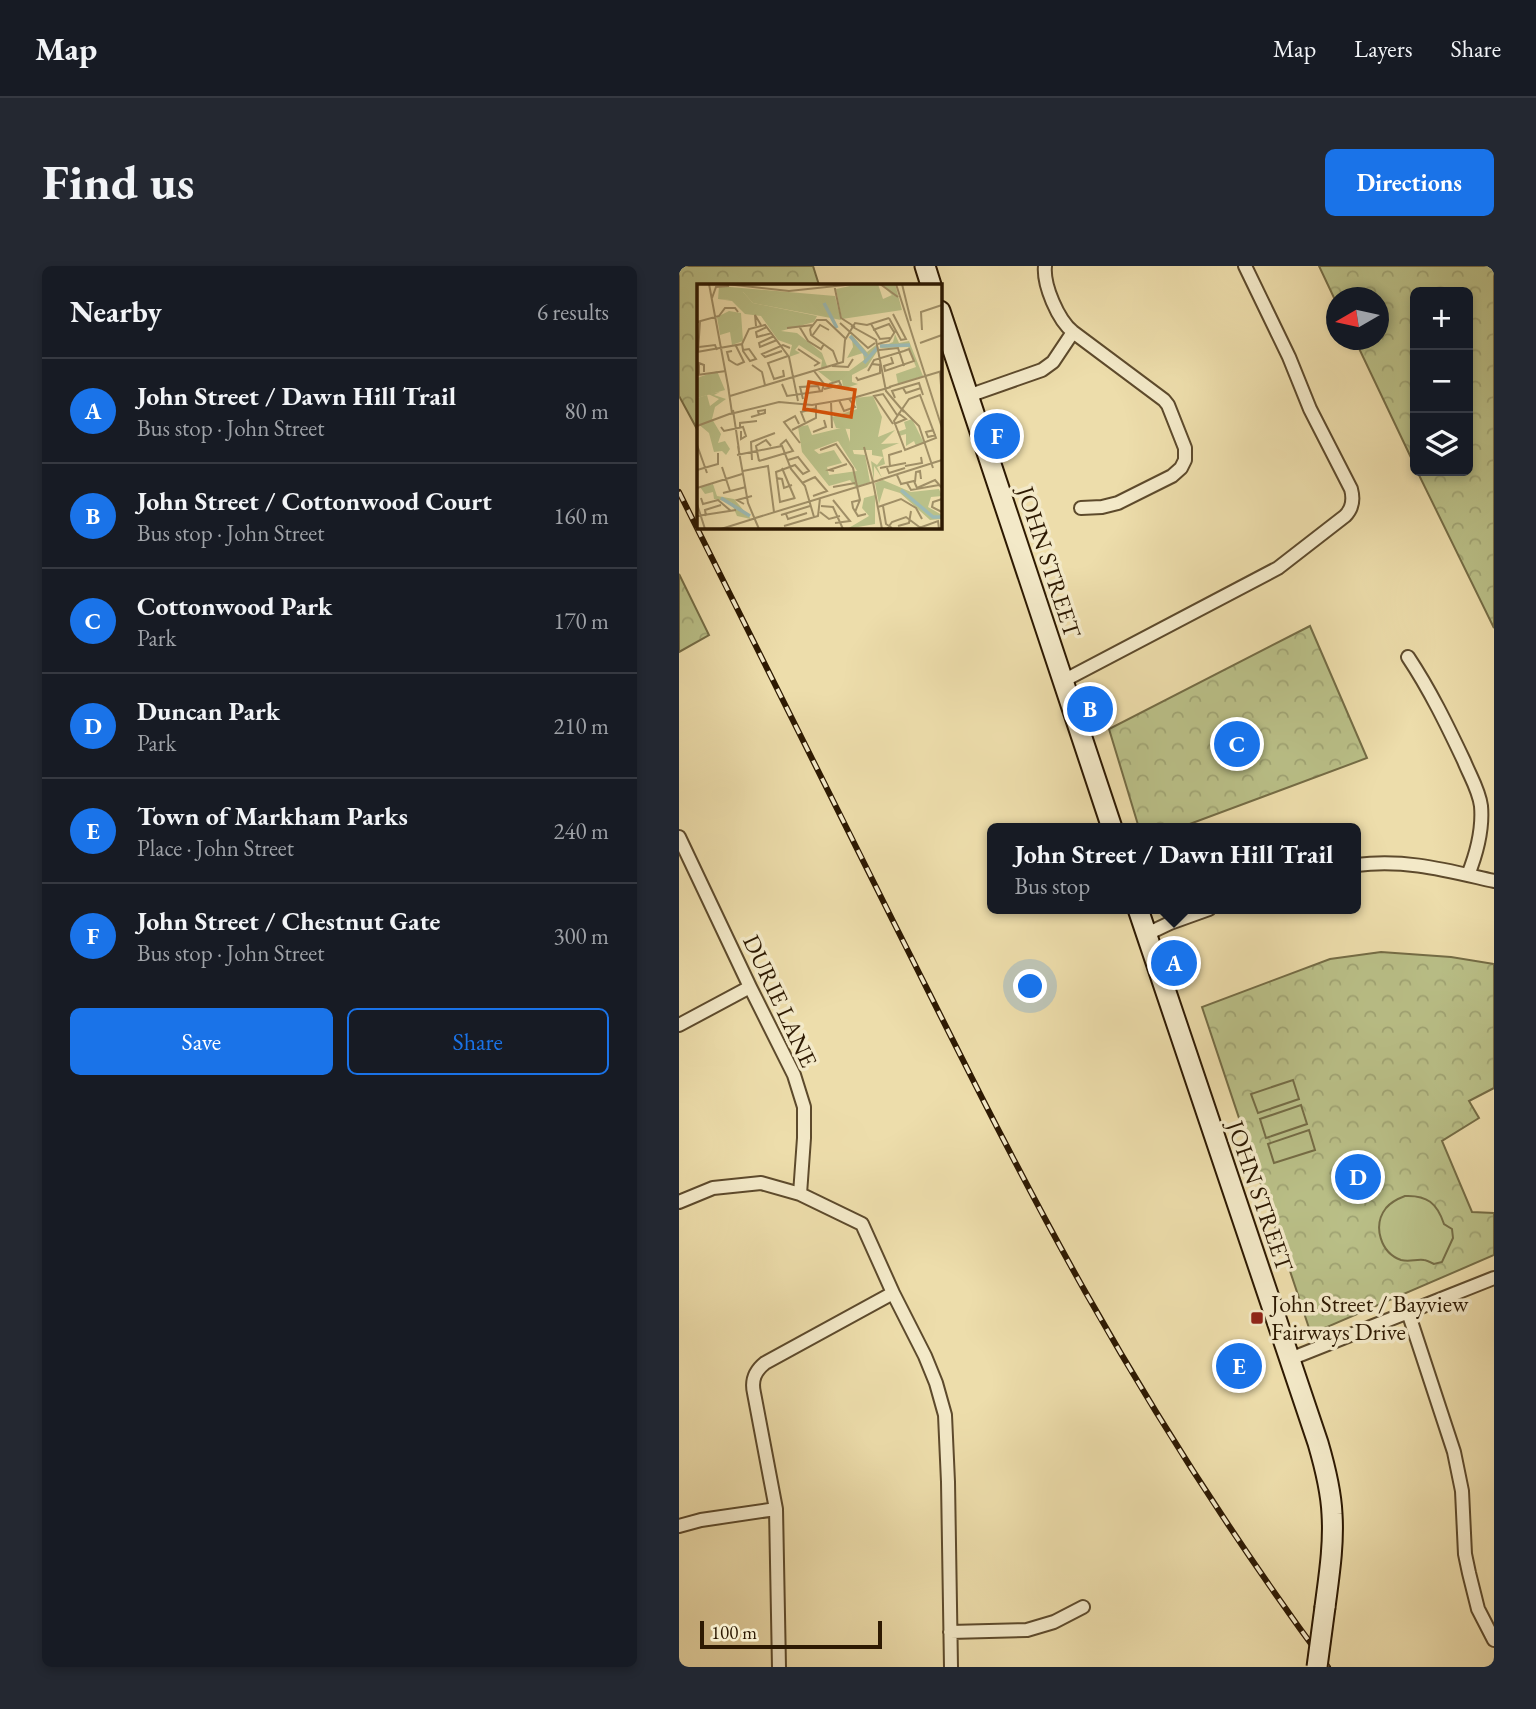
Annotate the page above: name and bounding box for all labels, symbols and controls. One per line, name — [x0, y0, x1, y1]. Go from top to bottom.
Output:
text: Map — [35, 27, 97, 70]
text: Map — [1273, 33, 1316, 64]
text: Layers — [1354, 33, 1413, 64]
text: Share — [1451, 33, 1501, 64]
button: Directions — [1325, 149, 1494, 216]
text: Find us — [42, 150, 194, 214]
inset map — [697, 284, 941, 528]
north arrow — [1326, 287, 1389, 350]
map controls — [1410, 287, 1473, 476]
button: + — [1410, 287, 1473, 350]
text: Nearby — [70, 292, 162, 331]
text: 6 results — [537, 297, 609, 327]
button: − — [1410, 350, 1473, 413]
text: John Street / Dawn Hill Trail — [137, 379, 456, 413]
text: A — [85, 396, 101, 426]
text: 80 m — [564, 396, 609, 426]
pin: F — [974, 410, 1020, 462]
text: Bus stop · John Street — [137, 413, 324, 443]
button: layers — [1410, 413, 1473, 476]
street label: JOHN STREET — [1010, 480, 1089, 642]
text: John Street / Cottonwood Court — [137, 484, 492, 518]
text: B — [86, 501, 100, 531]
text: 160 m — [553, 501, 609, 531]
text: Bus stop · John Street — [137, 518, 324, 548]
text: Cottonwood Park — [137, 589, 332, 623]
text: C — [85, 606, 101, 636]
text: 170 m — [553, 606, 609, 636]
text: Park — [137, 623, 176, 653]
pin: B — [1067, 683, 1113, 735]
text: Duncan Park — [137, 694, 280, 728]
text: D — [84, 711, 102, 741]
text: 210 m — [553, 711, 609, 741]
pin: C — [1214, 718, 1260, 770]
text: Park — [137, 728, 176, 758]
text: Town of Markham Parks — [137, 799, 408, 833]
text: E — [86, 816, 100, 846]
text: 240 m — [553, 816, 609, 846]
popup — [987, 823, 1361, 914]
text: Place · John Street — [137, 833, 294, 863]
text: John Street / Dawn Hill Trail — [1014, 837, 1334, 871]
text: Bus stop — [1014, 871, 1090, 901]
text: John Street / Chestnut Gate — [137, 904, 440, 938]
text: F — [87, 921, 99, 951]
text: 300 m — [553, 921, 609, 951]
street label: DURIE LANE — [736, 930, 825, 1072]
pin: A — [1151, 937, 1197, 989]
text: Bus stop · John Street — [137, 938, 324, 968]
your location — [1013, 969, 1047, 1003]
button: Save — [70, 1008, 333, 1075]
button: Share — [347, 1008, 609, 1075]
street label: JOHN STREET — [1220, 1115, 1301, 1276]
pin: D — [1335, 1151, 1381, 1203]
place label: John Street / Bayview Fairways Drive — [1269, 1288, 1469, 1347]
marker: John Street / Bayview Fairways Drive — [1249, 1310, 1265, 1326]
pin: E — [1216, 1340, 1262, 1392]
scale bar — [700, 1618, 882, 1650]
text: 100 m — [711, 1620, 757, 1645]

